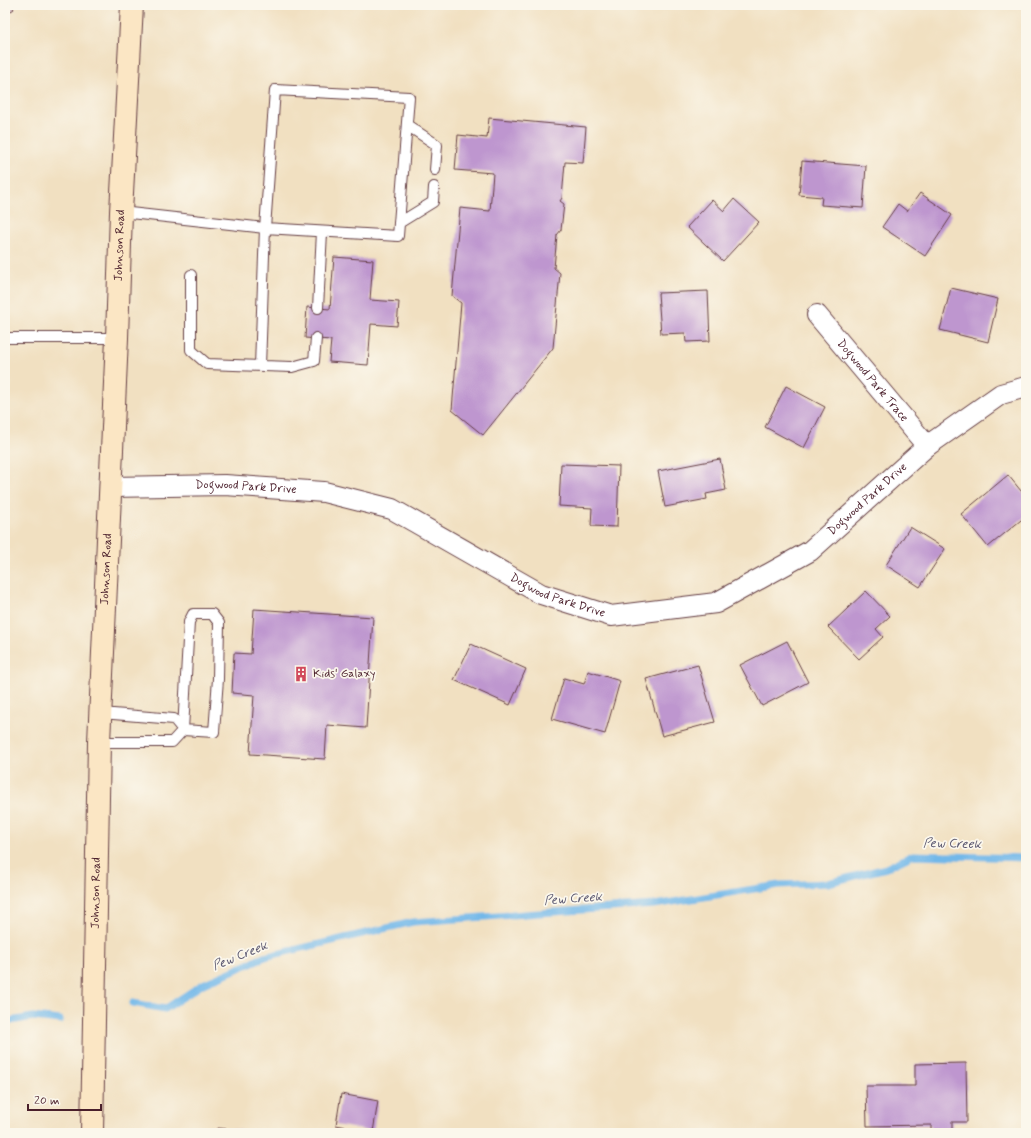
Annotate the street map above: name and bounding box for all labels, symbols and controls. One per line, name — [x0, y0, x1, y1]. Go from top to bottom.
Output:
street label: Johnson Road — [111, 209, 129, 282]
street label: Dogwood Park Trace — [833, 336, 912, 426]
street label: Dogwood Park Drive — [825, 459, 911, 539]
street label: Dogwood Park Drive — [195, 477, 297, 498]
street label: Johnson Road — [97, 533, 116, 605]
street label: Dogwood Park Drive — [507, 570, 607, 622]
building icon: Kids' Galaxy — [292, 665, 310, 683]
place label: Kids' Galaxy — [313, 666, 376, 682]
water label: Pew Creek — [923, 835, 982, 853]
street label: Johnson Road — [88, 857, 105, 929]
water label: Pew Creek — [543, 888, 603, 910]
water label: Pew Creek — [210, 937, 271, 975]
scale bar — [28, 1086, 101, 1112]
text: 20 m — [34, 1093, 60, 1109]

